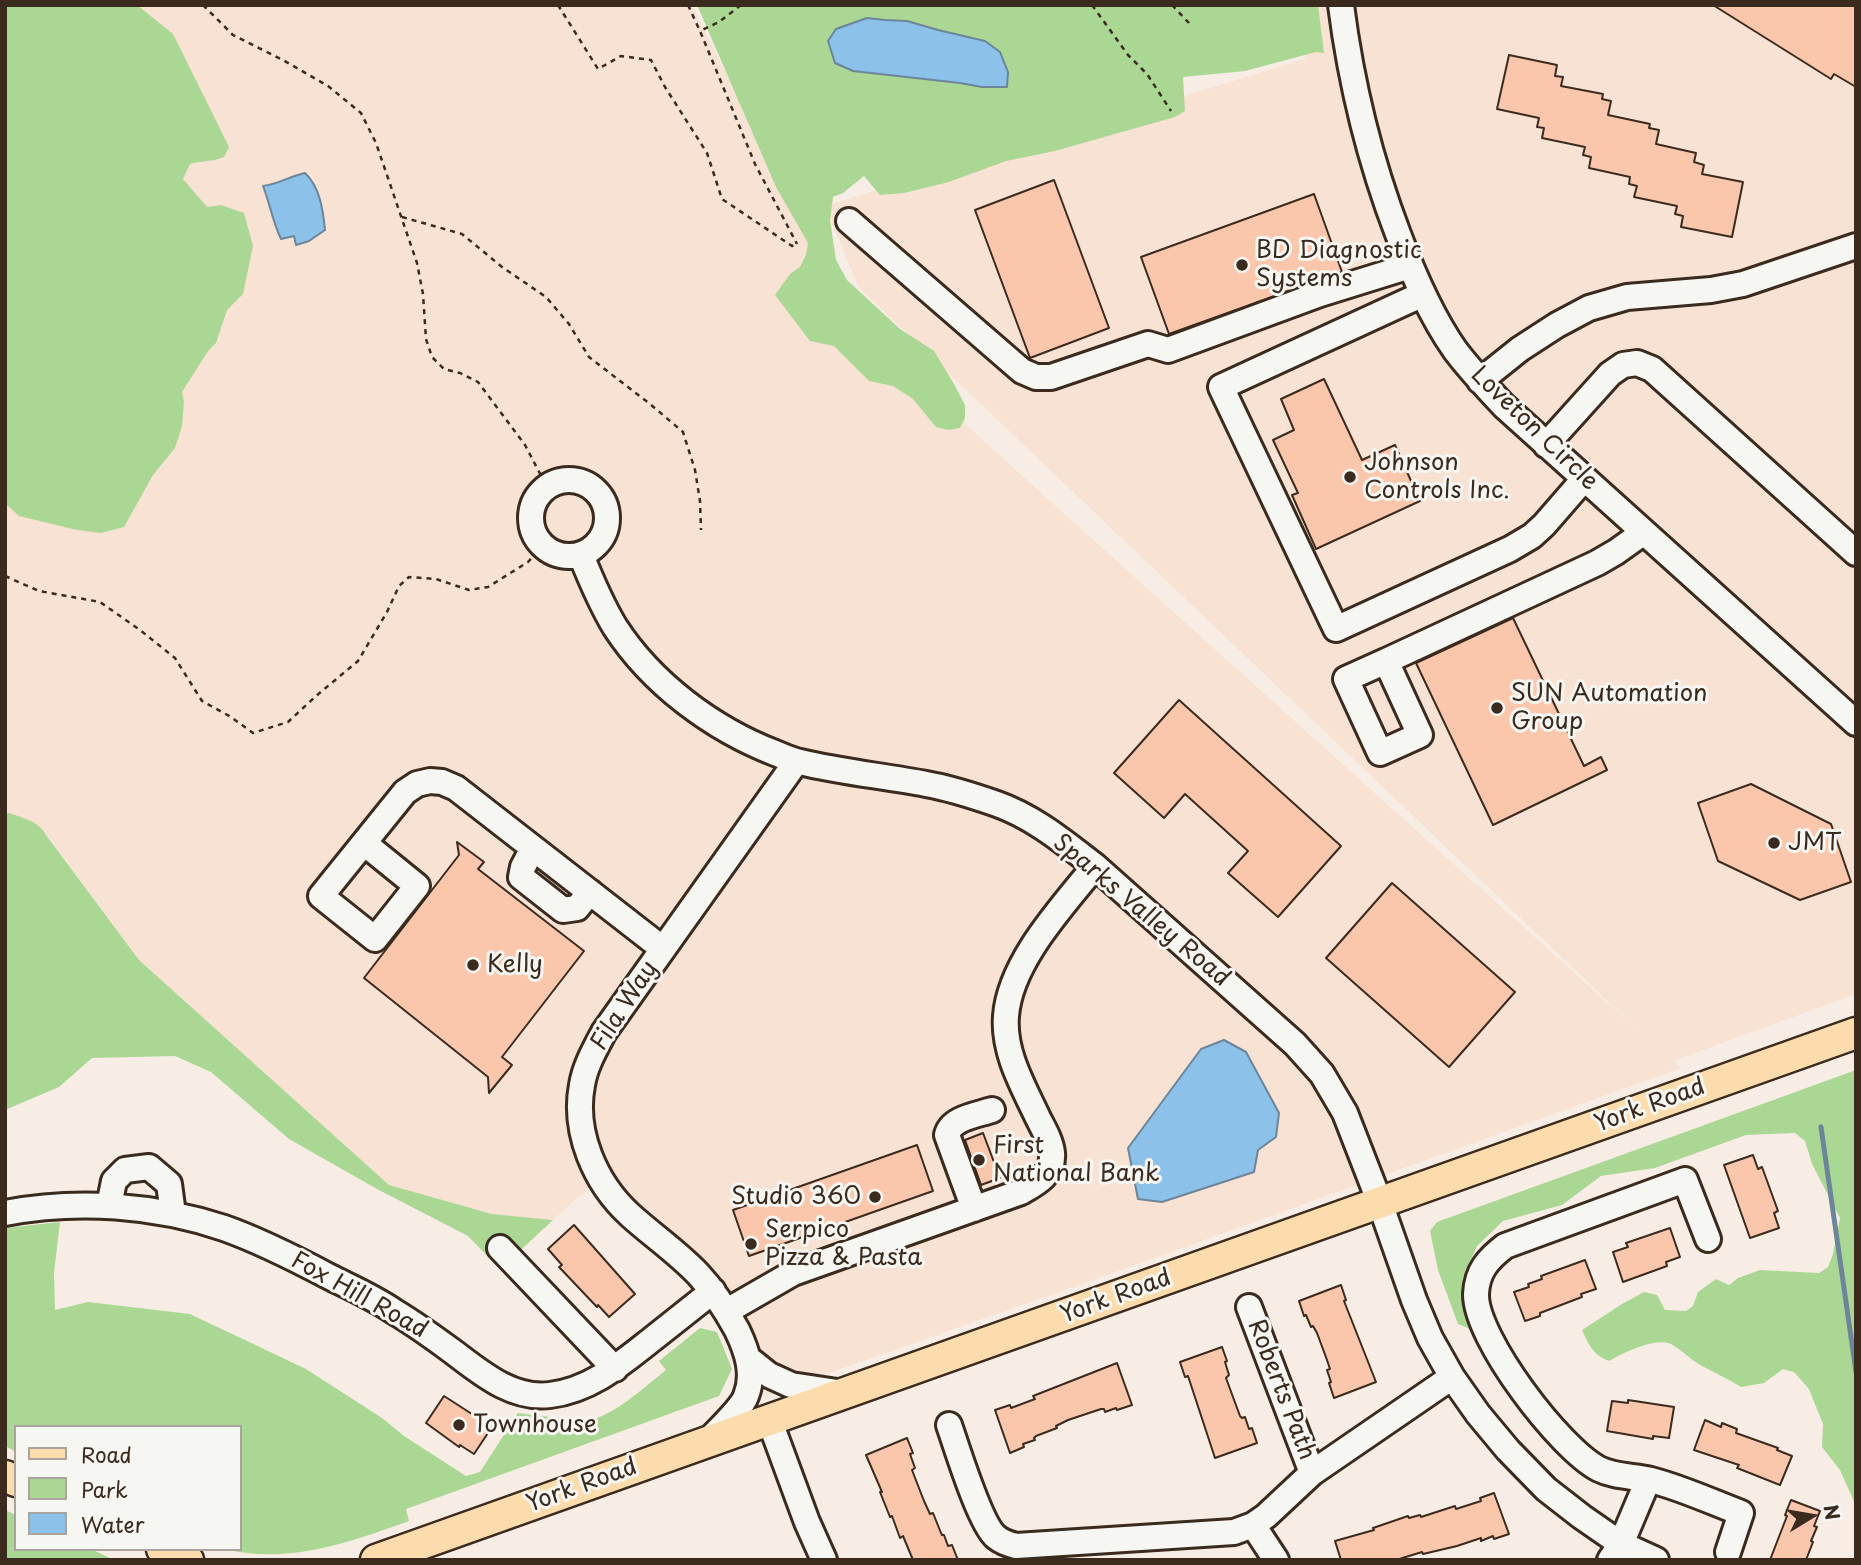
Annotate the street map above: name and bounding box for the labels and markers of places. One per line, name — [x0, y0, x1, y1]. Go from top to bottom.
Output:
place label: BD Diagnostic Systems — [1256, 237, 1421, 293]
marker: BD Diagnostic Systems — [1234, 257, 1250, 273]
place label: Johnson Controls Inc. — [1364, 449, 1510, 505]
marker: Johnson Controls Inc. — [1342, 469, 1358, 485]
place label: SUN Automation Group — [1511, 680, 1707, 736]
marker: SUN Automation Group — [1489, 700, 1505, 716]
place label: JMT — [1788, 829, 1841, 857]
marker: JMT — [1766, 835, 1782, 851]
place label: Kelly — [487, 951, 543, 979]
marker: Kelly — [465, 957, 481, 973]
place label: First National Bank — [993, 1132, 1160, 1188]
marker: First National Bank — [971, 1152, 987, 1168]
place label: Studio 360 — [731, 1183, 861, 1211]
marker: Studio 360 — [867, 1189, 883, 1205]
place label: Serpico Pizza & Pasta — [765, 1216, 922, 1272]
marker: Serpico Pizza & Pasta — [743, 1236, 759, 1252]
place label: Townhouse — [473, 1411, 597, 1439]
marker: Townhouse — [451, 1417, 467, 1433]

